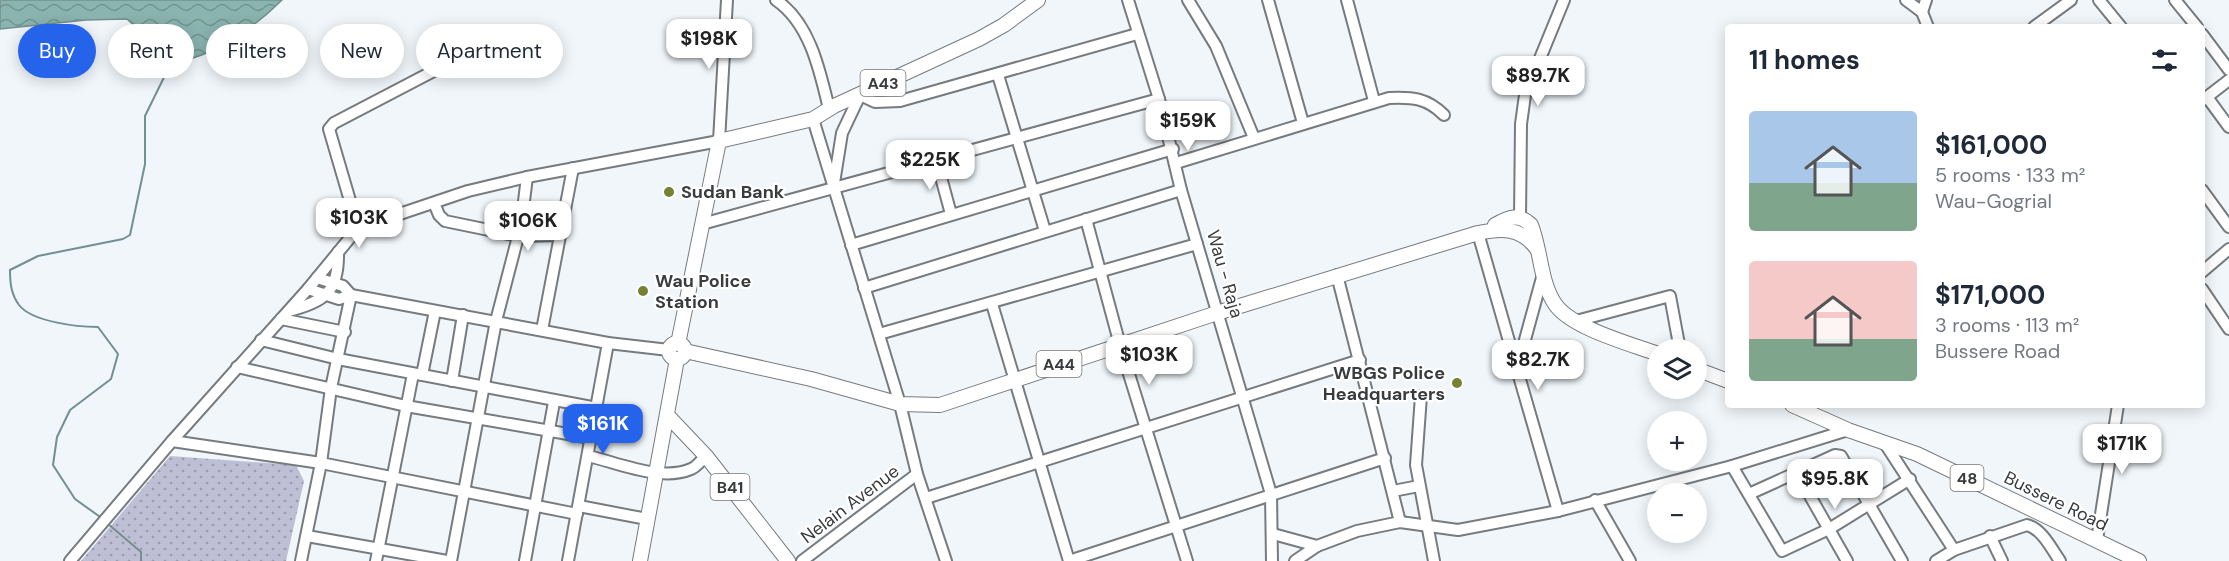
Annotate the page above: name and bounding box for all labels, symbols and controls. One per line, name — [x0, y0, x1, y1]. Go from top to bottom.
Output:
pin: $198K — [667, 19, 751, 70]
chip: Buy — [18, 24, 96, 78]
chip: Rent — [108, 24, 194, 78]
chip: Filters — [206, 24, 308, 78]
chip: New — [320, 24, 404, 78]
chip: Apartment — [416, 24, 563, 78]
text: $198K — [680, 25, 738, 51]
text: 11 homes — [1749, 43, 1860, 77]
icon: filters — [2148, 44, 2181, 77]
pin: $89.7K — [1489, 56, 1587, 107]
text: $89.7K — [1506, 62, 1570, 88]
road number: A43 — [860, 70, 906, 96]
pin: $159K — [1146, 101, 1230, 152]
text: $159K — [1159, 107, 1217, 133]
text: $161,000 — [1935, 128, 2047, 162]
icon: home — [1797, 135, 1869, 207]
pin: $225K — [888, 140, 972, 191]
text: $225K — [900, 146, 960, 172]
text: 5 rooms · 133 m² — [1935, 162, 2085, 188]
place label: Sudan Bank — [681, 180, 785, 204]
marker: Sudan Bank — [662, 185, 676, 199]
text: Wau-Gogrial — [1935, 188, 2052, 214]
pin: $103K — [317, 198, 401, 249]
pin: $106K — [486, 201, 570, 252]
text: $103K — [330, 204, 388, 230]
text: $106K — [498, 207, 558, 233]
street label: Wau - Raja — [1201, 227, 1249, 321]
place label: Wau Police Station — [655, 269, 751, 314]
text: $171,000 — [1935, 278, 2045, 312]
marker: Wau Police Station — [636, 284, 650, 298]
icon: home — [1797, 285, 1869, 357]
text: 3 rooms · 113 m² — [1935, 312, 2079, 338]
pin: $103K — [1107, 335, 1191, 386]
text: Bussere Road — [1935, 338, 2060, 364]
map controls — [1647, 339, 1707, 543]
button: layers — [1647, 339, 1707, 399]
pin: $82.7K — [1489, 340, 1587, 391]
text: $103K — [1120, 341, 1178, 367]
text: $82.7K — [1506, 346, 1570, 372]
road number: A44 — [1036, 351, 1082, 377]
place label: WBGS Police Headquarters — [1323, 361, 1445, 406]
marker: WBGS Police Headquarters — [1450, 376, 1464, 390]
pin: $161K — [561, 404, 645, 455]
text: $161K — [577, 410, 629, 436]
button: + — [1647, 411, 1707, 471]
pin: $171K — [2080, 424, 2164, 475]
text: $171K — [2097, 430, 2147, 456]
street label: Nelain Avenue — [796, 459, 904, 549]
pin: $95.8K — [1786, 459, 1884, 510]
text: $95.8K — [1801, 465, 1869, 491]
road number: 48 — [1950, 465, 1984, 491]
street label: Bussere Road — [2000, 466, 2112, 536]
road number: B41 — [710, 474, 750, 500]
button: − — [1647, 483, 1707, 543]

